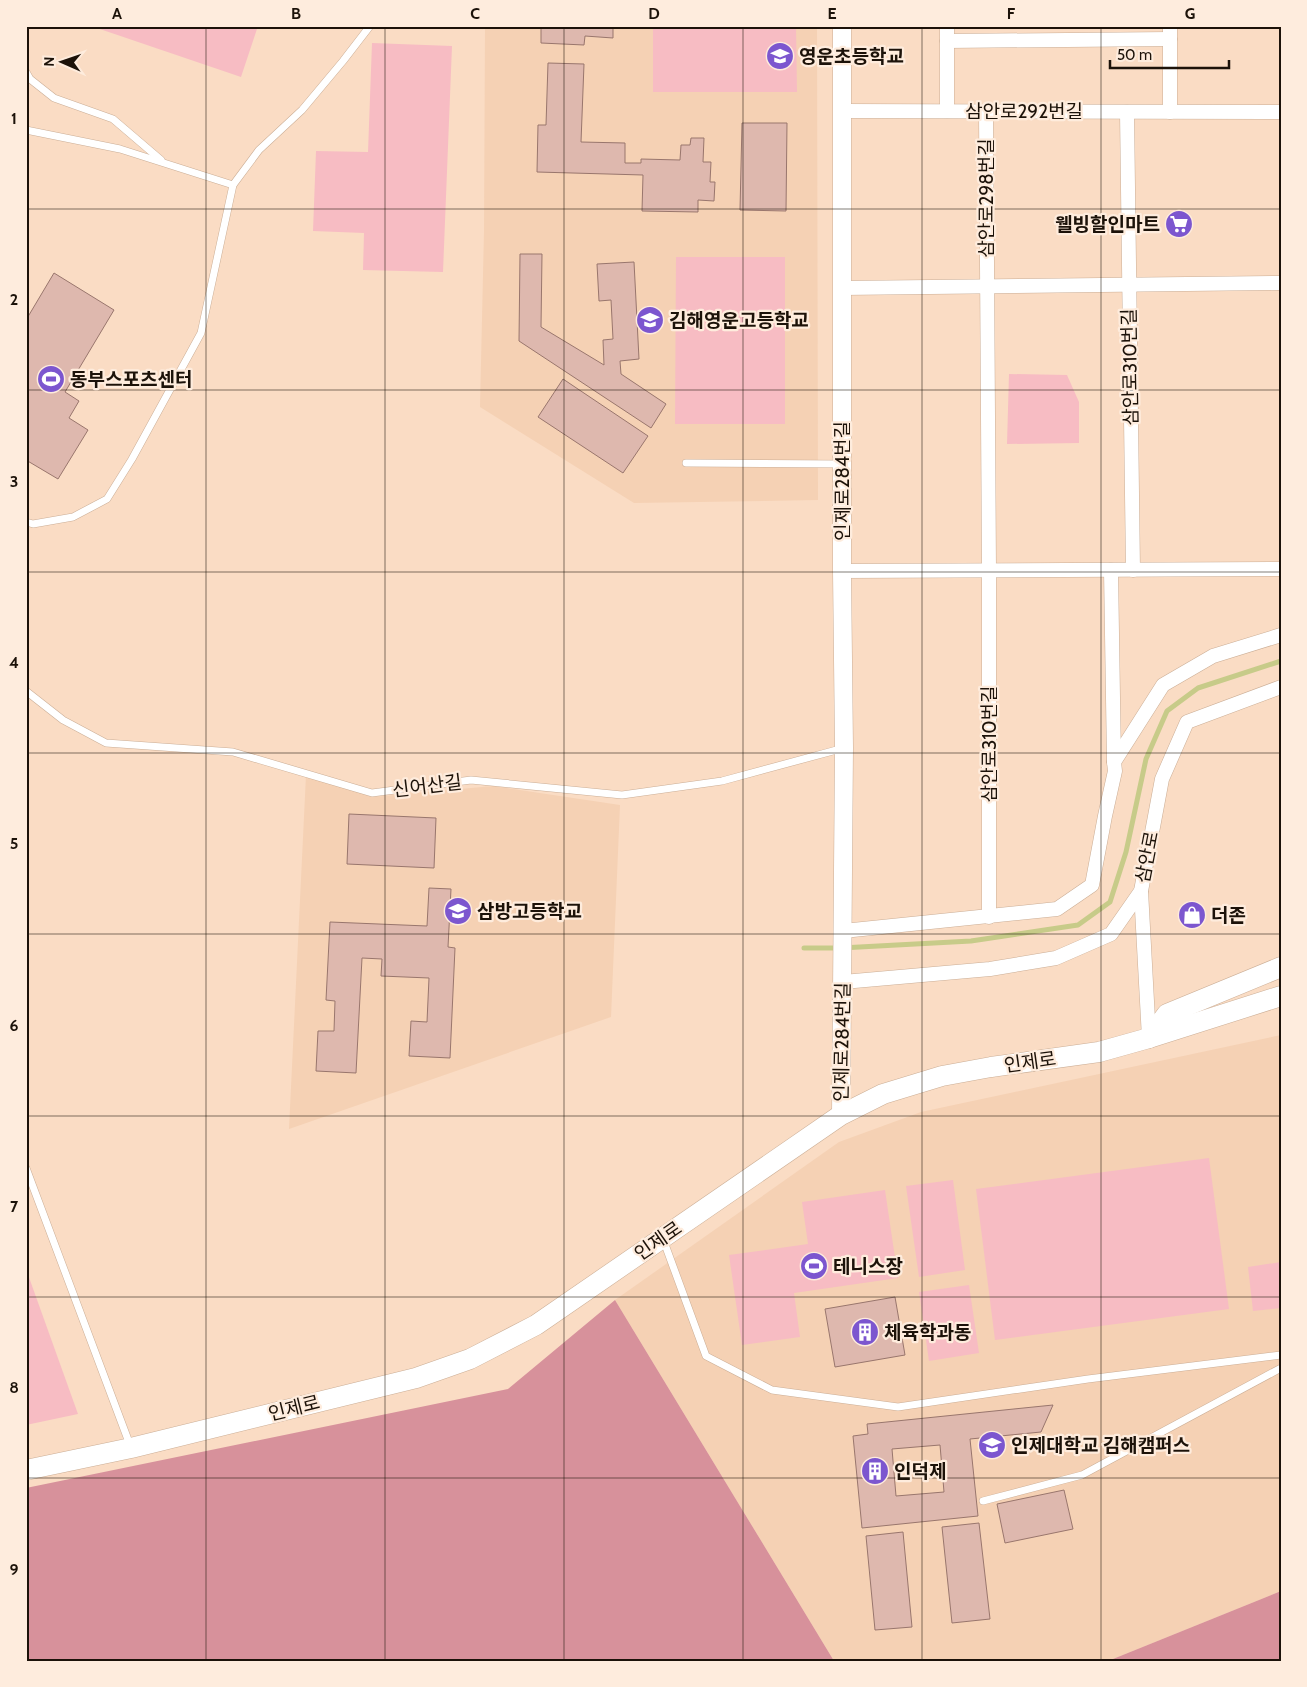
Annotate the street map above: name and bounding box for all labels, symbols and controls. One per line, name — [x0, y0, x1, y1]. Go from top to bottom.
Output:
text: A — [112, 4, 122, 23]
text: B — [291, 4, 301, 23]
text: C — [470, 4, 480, 23]
text: D — [648, 4, 660, 23]
text: E — [827, 4, 837, 23]
text: F — [1007, 4, 1016, 23]
text: G — [1185, 4, 1195, 23]
north arrow — [38, 38, 88, 88]
scale bar — [1110, 38, 1228, 70]
school or university icon: 영운초등학교 — [765, 41, 795, 71]
place label: 영운초등학교 — [799, 45, 904, 68]
text: 50 m — [1117, 46, 1152, 64]
text: N — [40, 56, 58, 67]
street label: 삼안로292번길 — [965, 100, 1083, 123]
text: 1 — [11, 109, 17, 128]
street label: 삼안로298번길 — [975, 138, 998, 258]
supermarket icon: 웰빙할인마트 — [1164, 209, 1194, 239]
place label: 웰빙할인마트 — [1055, 213, 1160, 236]
text: 2 — [10, 290, 18, 309]
school or university icon: 김해영운고등학교 — [635, 305, 665, 335]
street label: 삼안로310번길 — [1117, 308, 1143, 426]
place label: 김해영운고등학교 — [669, 309, 809, 332]
sports icon: 동부스포츠센터 — [36, 364, 66, 394]
place label: 동부스포츠센터 — [70, 368, 192, 391]
street label: 인제로284번길 — [831, 421, 854, 541]
text: 3 — [10, 472, 18, 491]
text: 4 — [9, 653, 19, 672]
street label: 삼안로310번길 — [978, 685, 1001, 803]
street label: 신어산길 — [391, 770, 463, 802]
street label: 삼안로 — [1131, 829, 1163, 885]
text: 5 — [10, 834, 18, 853]
school or university icon: 삼방고등학교 — [443, 896, 473, 926]
place label: 삼방고등학교 — [477, 900, 582, 923]
shop icon: 더존 — [1177, 900, 1207, 930]
place label: 더존 — [1211, 904, 1246, 927]
street label: 인제로284번길 — [829, 982, 855, 1102]
text: 6 — [10, 1016, 19, 1035]
street label: 인제로 — [1002, 1047, 1058, 1077]
text: 7 — [10, 1197, 19, 1216]
street label: 인제로 — [630, 1217, 686, 1265]
sports icon: 테니스장 — [799, 1251, 829, 1281]
place label: 테니스장 — [833, 1255, 903, 1278]
building icon: 체육학과동 — [850, 1317, 880, 1347]
place label: 체육학과동 — [884, 1321, 971, 1344]
text: 8 — [9, 1378, 19, 1397]
street label: 인제로 — [266, 1390, 322, 1426]
school or university icon: 인제대학교 김해캠퍼스 — [977, 1430, 1007, 1460]
place label: 인제대학교 김해캠퍼스 — [1011, 1434, 1190, 1457]
building icon: 인덕제 — [860, 1456, 890, 1486]
place label: 인덕제 — [894, 1460, 946, 1483]
text: 9 — [10, 1560, 19, 1579]

